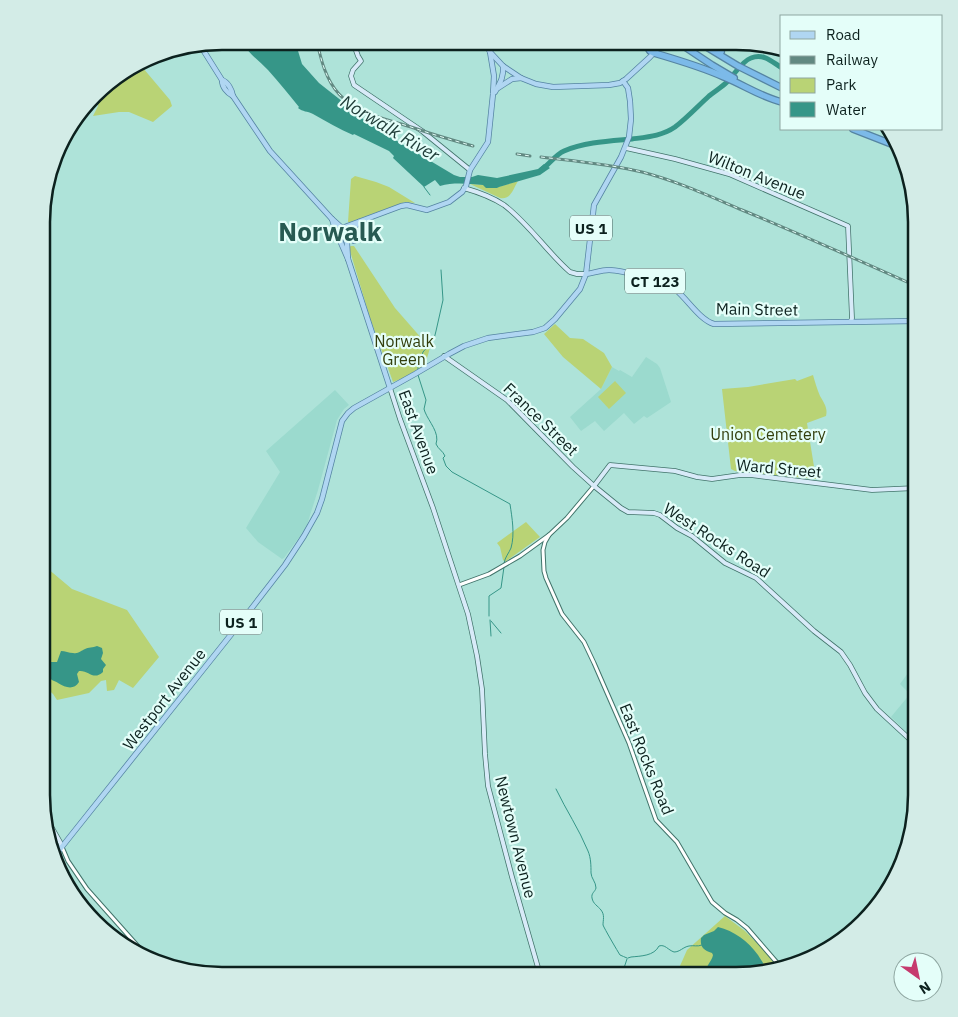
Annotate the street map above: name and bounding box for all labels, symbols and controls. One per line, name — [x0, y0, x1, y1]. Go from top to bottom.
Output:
legend — [780, 15, 943, 130]
text: Road — [826, 25, 861, 44]
text: Railway — [826, 50, 879, 69]
text: Park — [826, 75, 856, 94]
water label: Norwalk River — [336, 90, 444, 167]
text: Water — [826, 100, 867, 119]
street label: Wilton Avenue — [705, 146, 809, 204]
district label: Norwalk — [278, 214, 382, 248]
road number: US 1 — [570, 216, 612, 240]
road number: CT 123 — [625, 268, 685, 294]
street label: Main Street — [716, 298, 798, 320]
park label: Norwalk Green — [374, 331, 434, 369]
street label: France Street — [499, 378, 583, 460]
street label: East Avenue — [394, 387, 444, 477]
park label: Union Cemetery — [710, 424, 826, 444]
street label: Ward Street — [736, 454, 822, 482]
street label: West Rocks Road — [660, 498, 774, 582]
road number: US 1 — [220, 610, 262, 634]
street label: Westport Avenue — [118, 644, 210, 754]
street label: East Rocks Road — [616, 700, 678, 818]
street label: Newtown Avenue — [491, 774, 541, 900]
north arrow — [893, 952, 943, 1002]
text: N — [916, 978, 934, 998]

